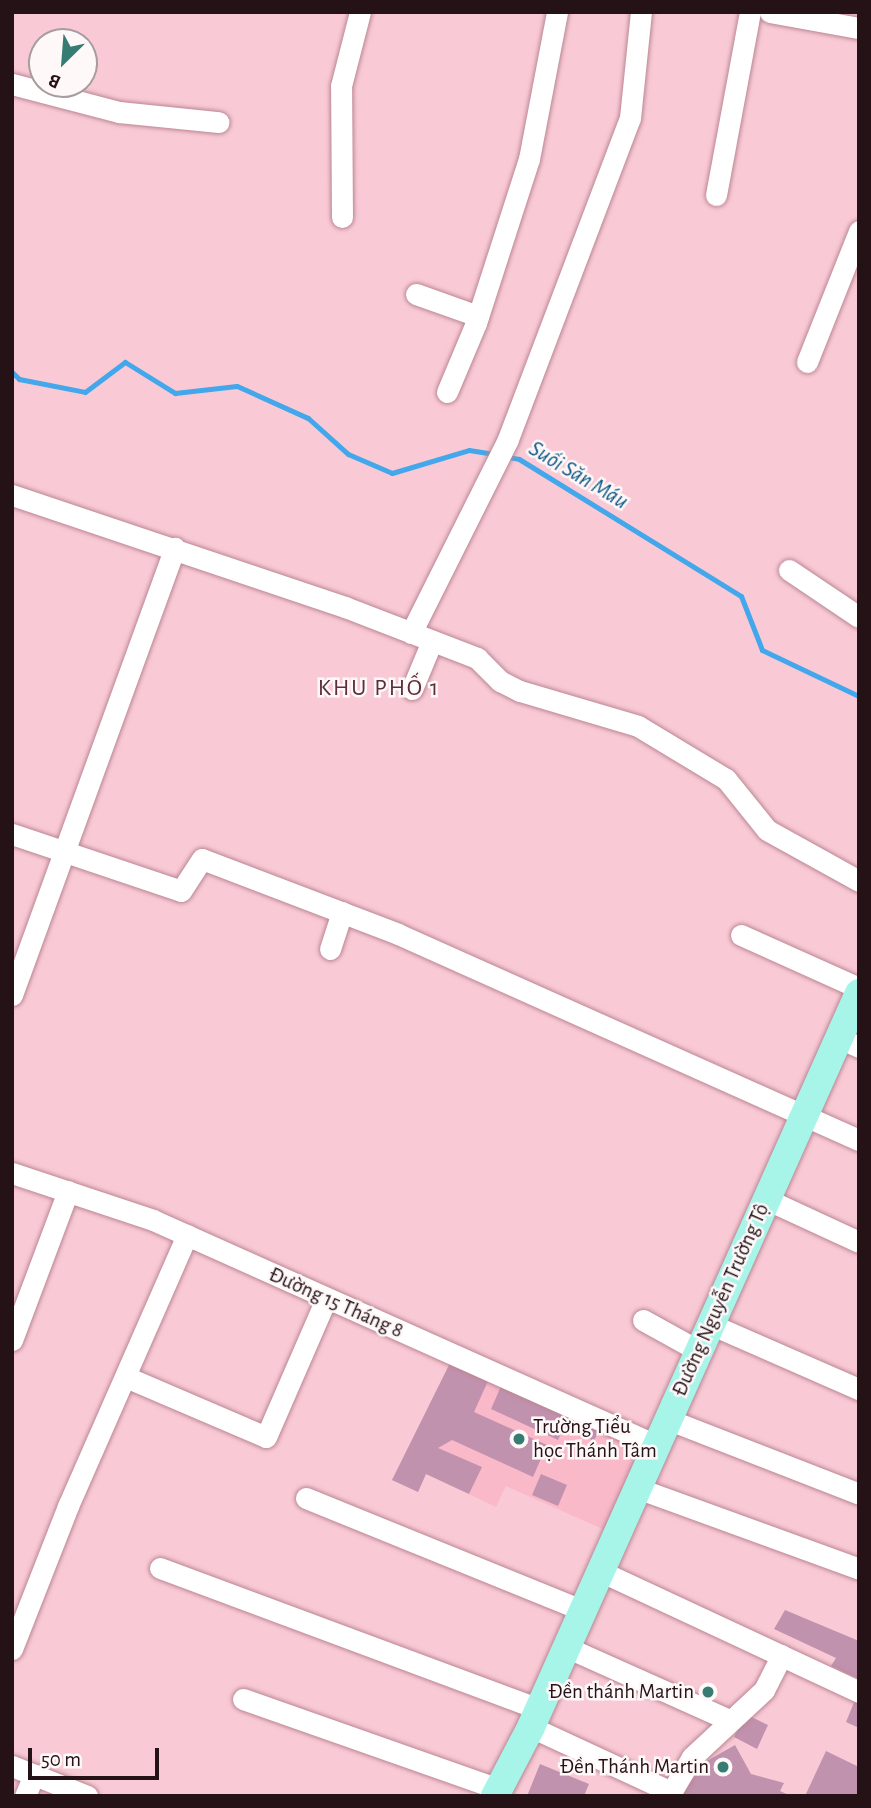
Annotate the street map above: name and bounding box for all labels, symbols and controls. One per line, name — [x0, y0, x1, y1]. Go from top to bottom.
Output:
north arrow — [28, 28, 98, 98]
text: B — [46, 70, 64, 92]
water label: Suối Săn Máu — [523, 436, 633, 516]
district label: KHU PHỐ 1 — [319, 675, 439, 703]
street label: Đường Nguyễn Trường Tộ — [667, 1200, 775, 1400]
street label: Đường 15 Tháng 8 — [265, 1262, 407, 1344]
place label: Trường Tiểu học Thánh Tâm — [533, 1414, 657, 1464]
marker: Trường Tiểu học Thánh Tâm — [511, 1431, 527, 1447]
place label: Đền thánh Martin — [548, 1679, 694, 1705]
marker: Đền thánh Martin — [700, 1684, 716, 1700]
scale bar — [32, 1734, 163, 1778]
text: 50 m — [41, 1749, 81, 1770]
place label: Đền Thánh Martin — [560, 1754, 709, 1780]
marker: Đền Thánh Martin — [715, 1759, 731, 1775]

